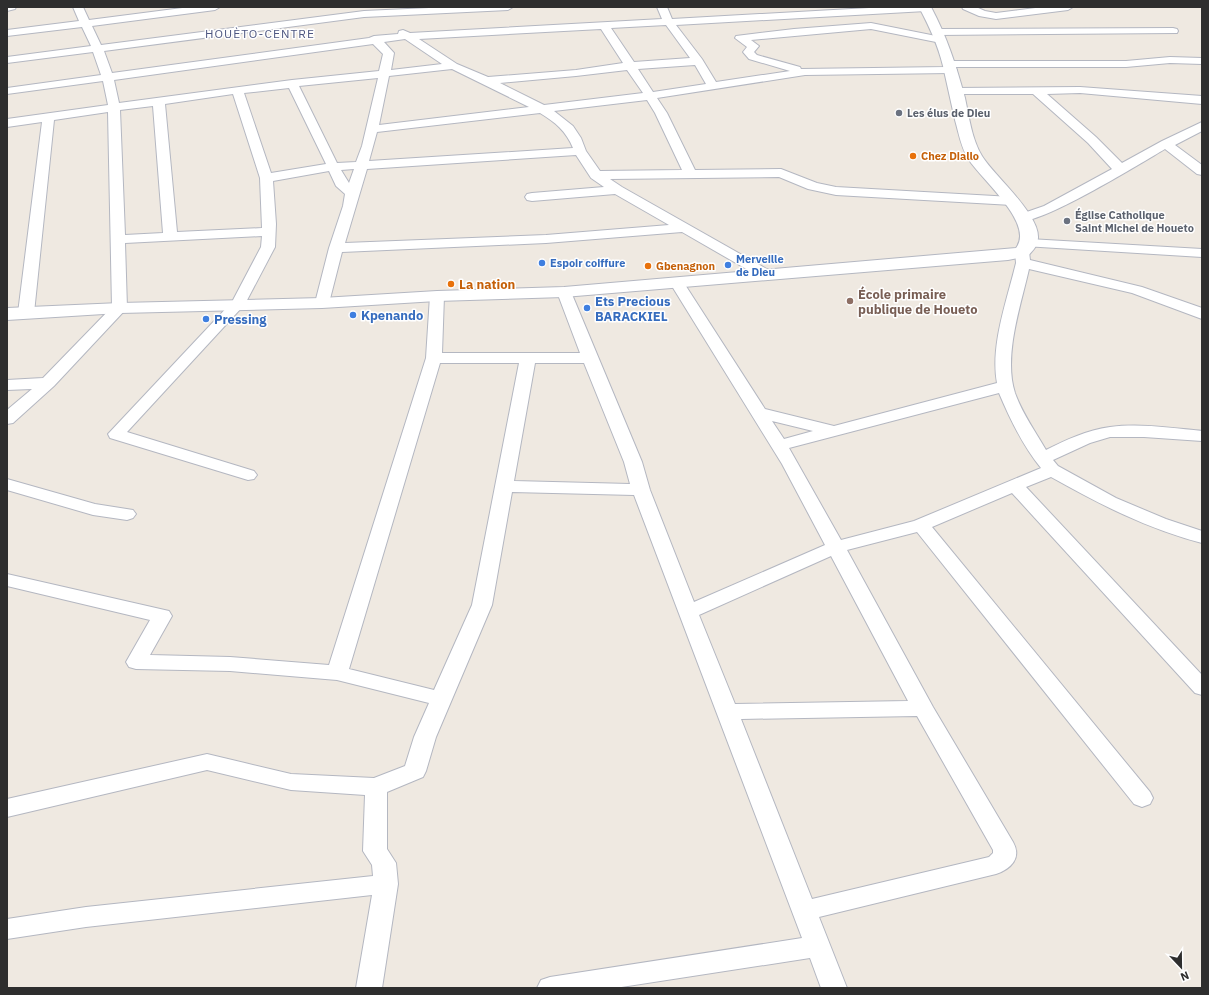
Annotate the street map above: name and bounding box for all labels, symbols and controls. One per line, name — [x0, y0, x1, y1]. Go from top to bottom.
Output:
district label: HOUÈTO-CENTRE — [205, 26, 315, 41]
place label: Les élus de Dieu — [907, 106, 990, 120]
marker: Les élus de Dieu — [894, 108, 904, 118]
place label: Chez Diallo — [921, 149, 979, 163]
marker: Chez Diallo — [908, 151, 918, 161]
place label: Église Catholique Saint Michel de Houeto — [1075, 207, 1194, 235]
marker: Église Catholique Saint Michel de Houeto — [1062, 216, 1072, 226]
place label: Merveille de Dieu — [736, 252, 784, 279]
place label: Espoir coiffure — [550, 256, 625, 270]
marker: Espoir coiffure — [537, 258, 547, 268]
place label: Gbenagnon — [656, 259, 715, 273]
marker: Merveille de Dieu — [723, 260, 733, 270]
marker: Gbenagnon — [643, 261, 653, 271]
place label: La nation — [459, 276, 515, 293]
marker: La nation — [446, 279, 456, 289]
place label: École primaire publique de Houeto — [858, 286, 978, 318]
place label: Ets Precious BARACKIEL — [595, 293, 671, 325]
marker: École primaire publique de Houeto — [845, 296, 855, 306]
marker: Ets Precious BARACKIEL — [582, 303, 592, 313]
place label: Kpenando — [361, 307, 423, 324]
marker: Kpenando — [348, 310, 358, 320]
place label: Pressing — [214, 311, 267, 328]
marker: Pressing — [201, 314, 211, 324]
north arrow — [1161, 947, 1201, 987]
text: N — [1178, 968, 1191, 984]

